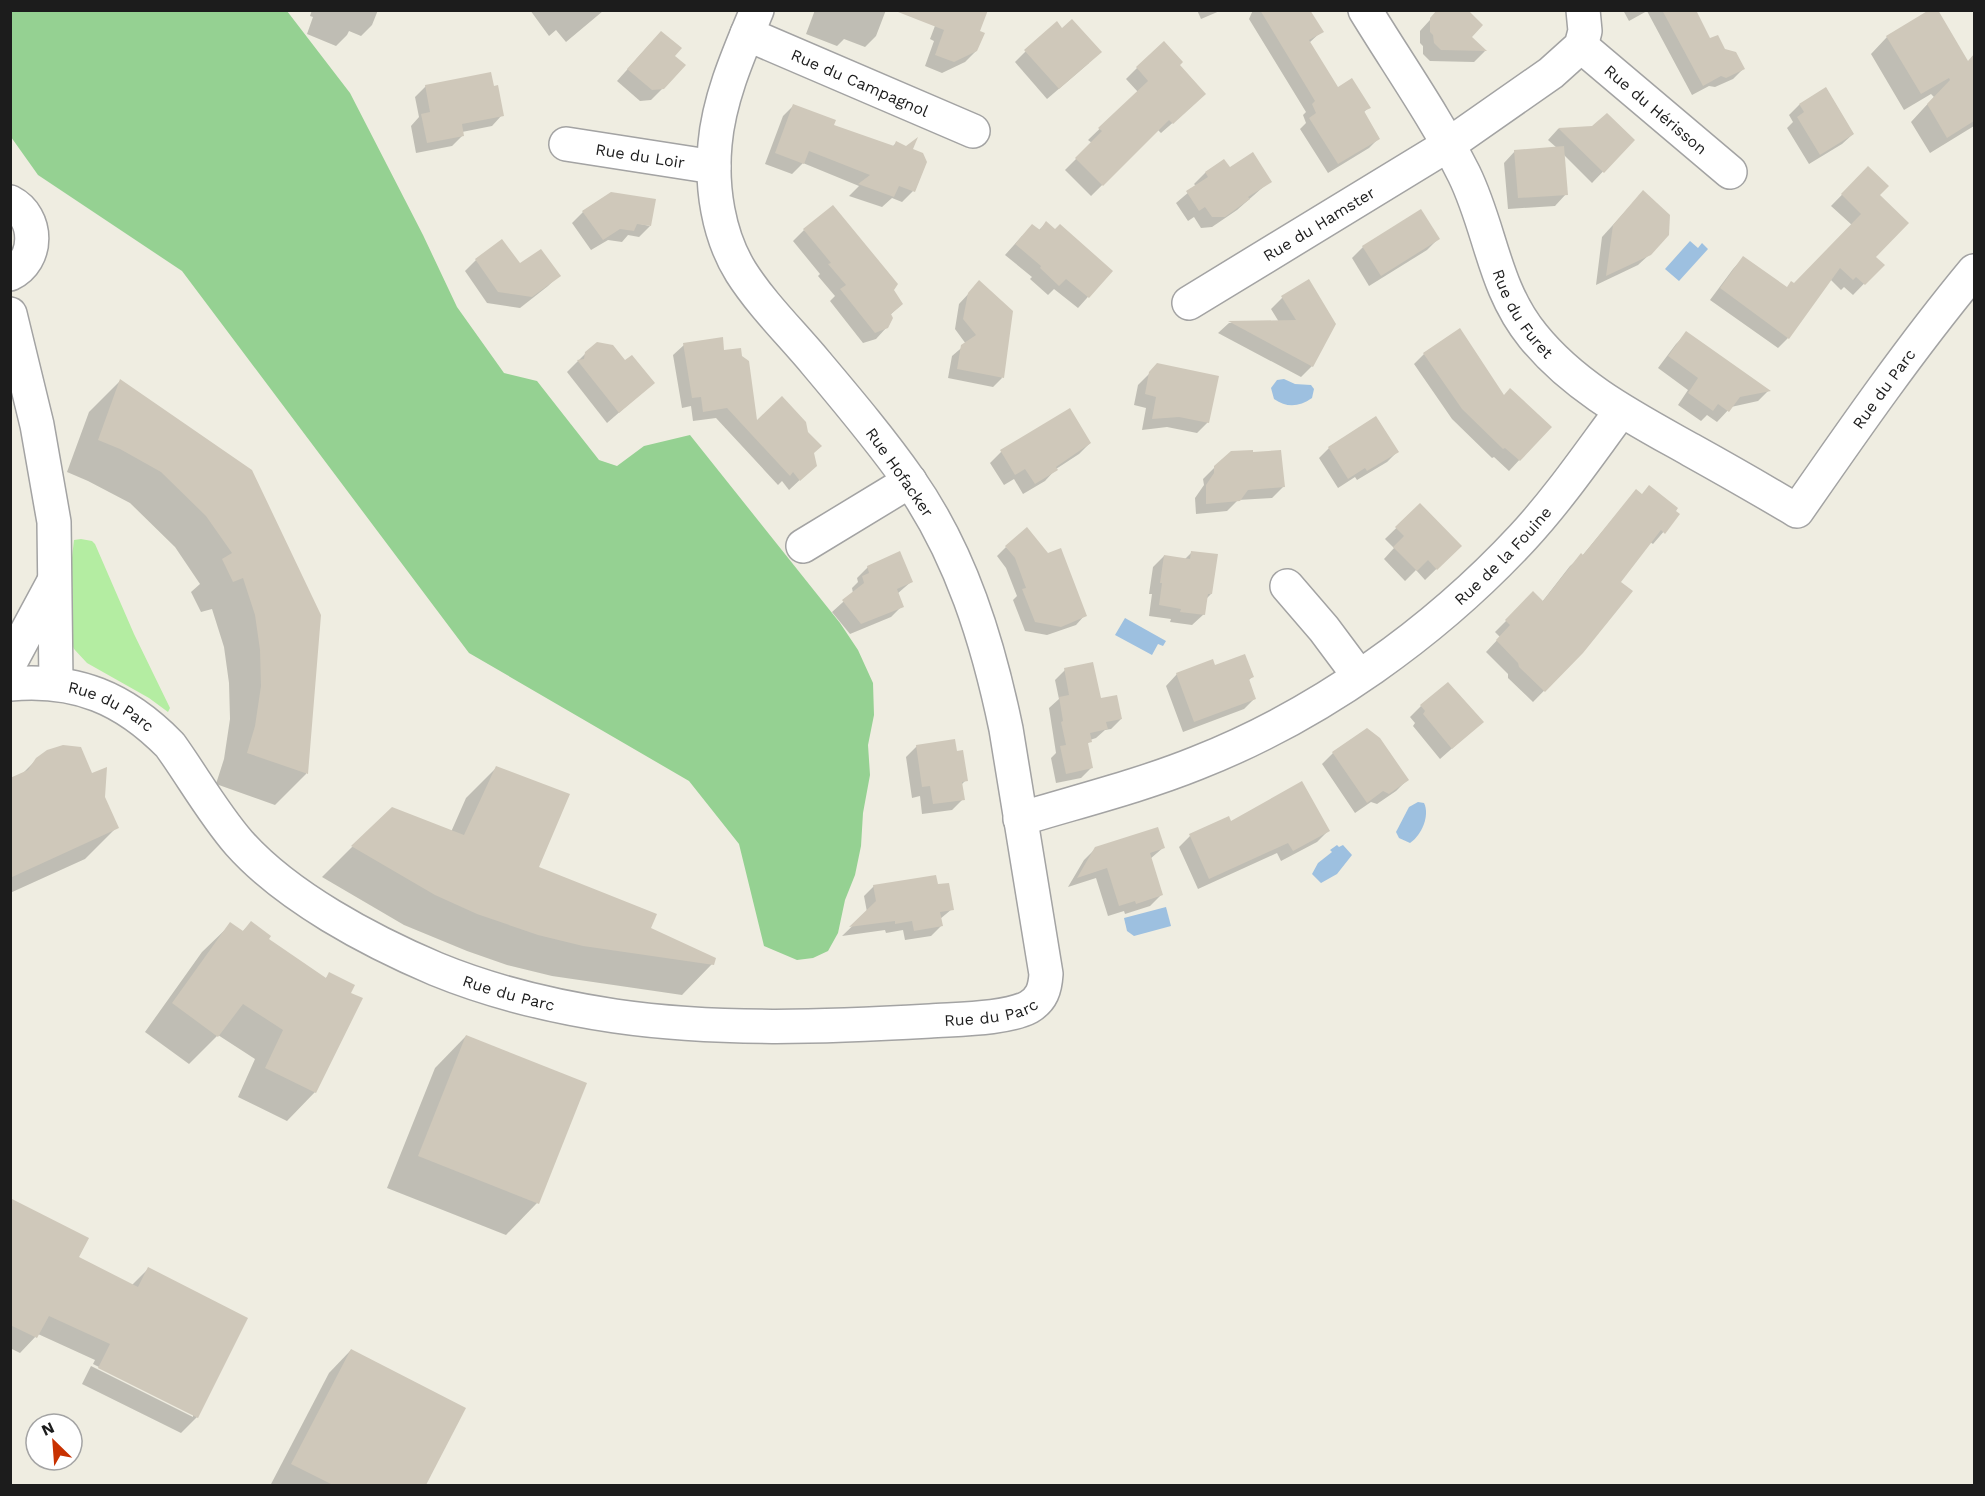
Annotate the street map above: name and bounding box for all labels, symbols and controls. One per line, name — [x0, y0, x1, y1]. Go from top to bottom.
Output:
street label: Rue du Campagnol — [788, 45, 932, 121]
street label: Rue du Hérisson — [1600, 61, 1711, 158]
street label: Rue du Loir — [594, 140, 687, 172]
street label: Rue du Hamster — [1260, 183, 1379, 266]
street label: Rue du Furet — [1488, 267, 1557, 363]
street label: Rue du Parc — [1849, 345, 1920, 433]
street label: Rue Hofacker — [862, 424, 938, 521]
street label: Rue de la Fouine — [1451, 503, 1555, 609]
street label: Rue du Parc — [66, 677, 158, 736]
street label: Rue du Parc — [460, 971, 557, 1015]
street label: Rue du Parc — [944, 995, 1042, 1030]
north arrow — [24, 1412, 84, 1472]
text: N — [38, 1418, 57, 1440]

